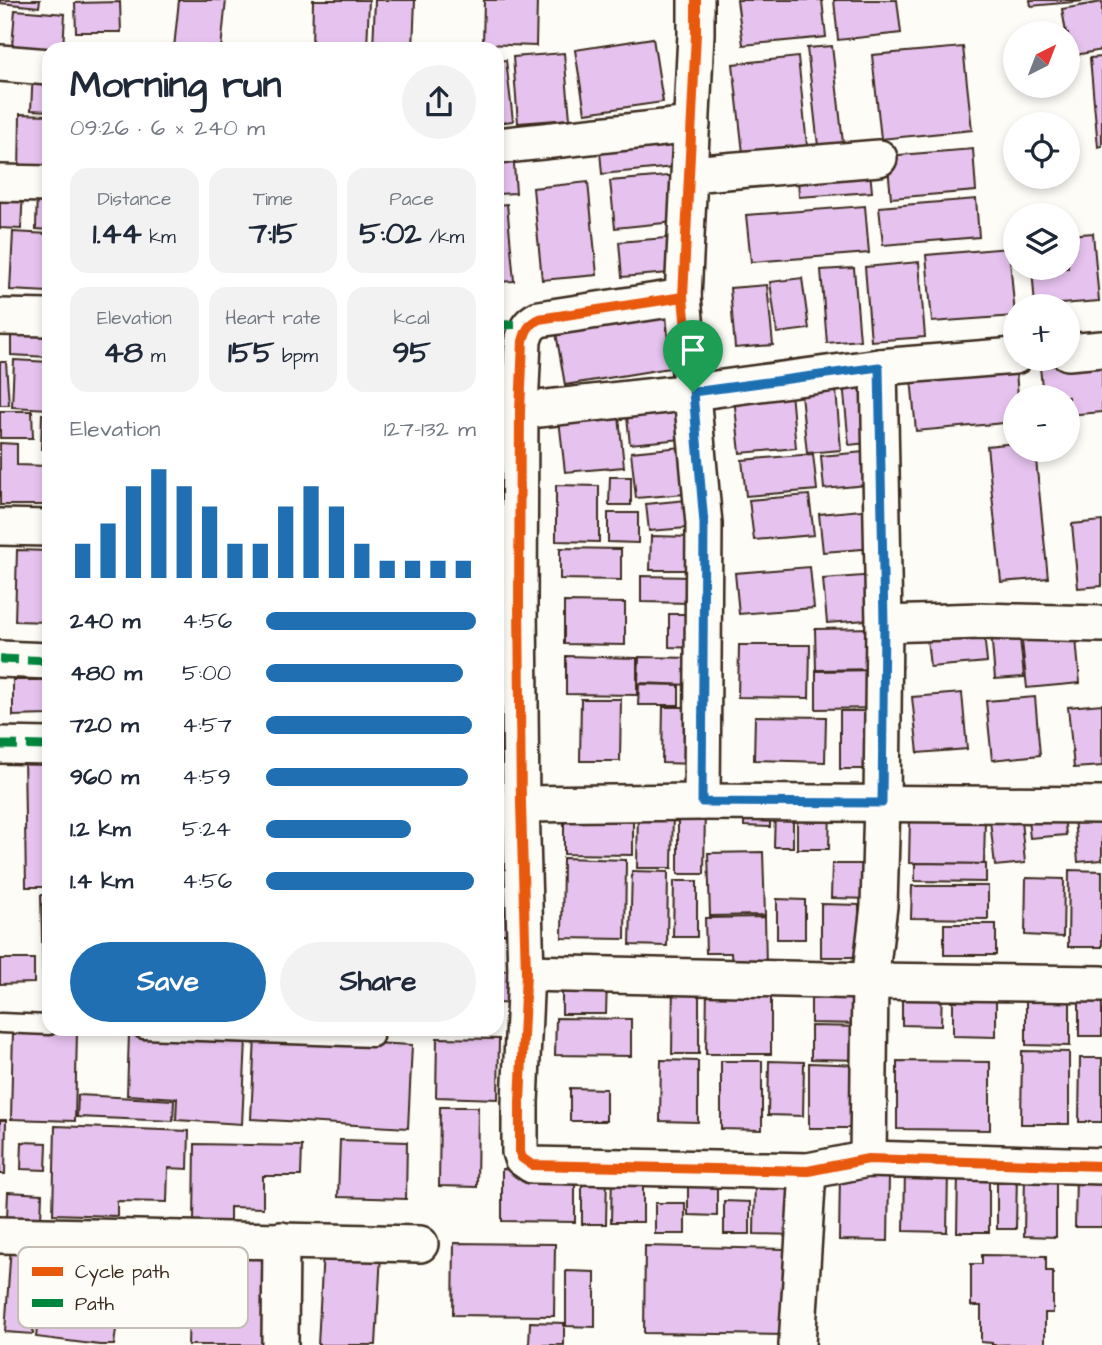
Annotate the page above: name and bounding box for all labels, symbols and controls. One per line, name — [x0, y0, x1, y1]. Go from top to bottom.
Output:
north arrow — [1003, 21, 1080, 98]
map controls — [1003, 21, 1080, 462]
text: Morning run — [70, 60, 282, 112]
button: share — [402, 65, 476, 139]
text: 09:26 · 6 × 240 m — [70, 112, 265, 144]
button: locate — [1003, 112, 1080, 189]
text: Distance — [97, 186, 171, 213]
text: Time — [253, 186, 293, 213]
text: Pace — [390, 186, 434, 213]
button: layers — [1003, 203, 1080, 280]
text: 1.44 — [93, 213, 142, 255]
text: 7:15 — [249, 213, 297, 255]
text: 5:02 — [359, 213, 421, 255]
text: km — [142, 224, 176, 251]
text: /km — [421, 224, 464, 251]
button: + — [1003, 294, 1080, 371]
text: Elevation — [97, 305, 172, 332]
text: Heart rate — [225, 305, 321, 332]
text: kcal — [393, 305, 430, 332]
pin — [663, 320, 723, 392]
icon: arrive — [674, 331, 712, 369]
text: 48 — [103, 332, 143, 374]
text: 155 — [228, 332, 274, 374]
text: 95 — [393, 332, 431, 374]
text: m — [143, 343, 165, 370]
text: bpm — [274, 343, 318, 370]
button: − — [1003, 385, 1080, 462]
text: Elevation — [70, 413, 161, 445]
text: 127–132 m — [384, 413, 476, 445]
text: 240 m — [70, 605, 140, 637]
text: 4:56 — [182, 605, 232, 637]
text: 480 m — [70, 657, 142, 689]
text: 5:00 — [182, 657, 231, 689]
text: 720 m — [70, 709, 139, 741]
text: 4:57 — [182, 709, 232, 741]
text: 960 m — [70, 761, 139, 793]
text: 4:59 — [182, 761, 231, 793]
text: 1.2 km — [70, 813, 131, 845]
text: 5:24 — [182, 813, 231, 845]
text: 1.4 km — [70, 865, 133, 897]
text: 4:56 — [182, 865, 232, 897]
button: Save — [70, 942, 266, 1022]
button: Share — [280, 942, 476, 1022]
legend — [18, 1247, 248, 1328]
text: Cycle path — [75, 1259, 170, 1287]
text: Path — [75, 1291, 114, 1318]

